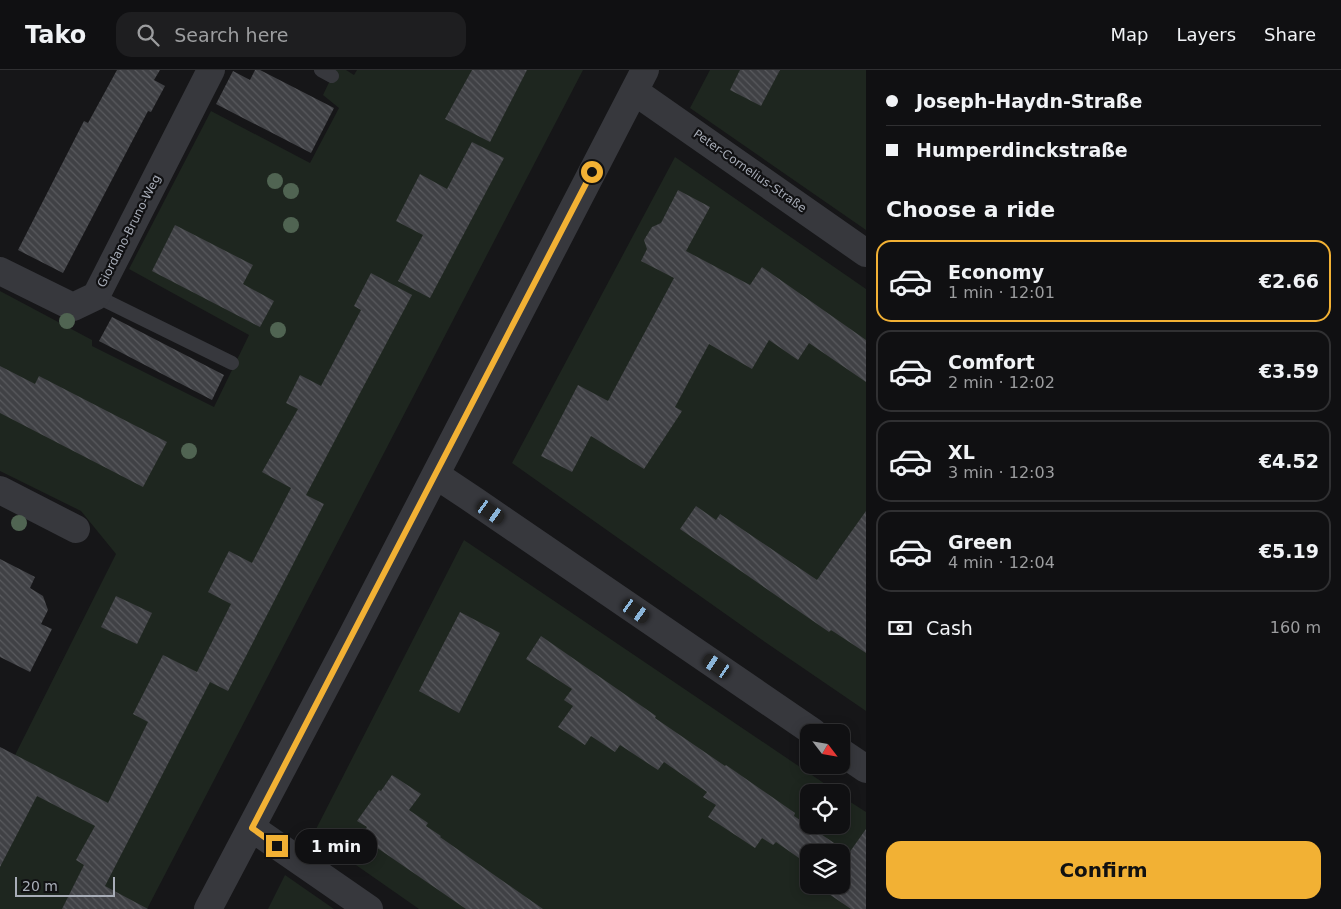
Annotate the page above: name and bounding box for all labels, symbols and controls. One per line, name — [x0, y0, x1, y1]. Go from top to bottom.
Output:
search box — [116, 12, 466, 57]
text: Tako — [25, 21, 86, 49]
icon: search — [134, 21, 162, 49]
text: Search here — [174, 24, 288, 46]
text: Map — [1110, 24, 1148, 45]
text: Layers — [1176, 24, 1236, 45]
text: Share — [1264, 24, 1316, 45]
text: Joseph-Haydn-Straße — [916, 90, 1142, 112]
street label: Peter-Cornelius-Straße — [691, 127, 809, 215]
text: Humperdinckstraße — [916, 139, 1128, 161]
route start — [581, 161, 603, 183]
street label: Giordano-Bruno-Weg — [94, 172, 164, 290]
text: Choose a ride — [886, 197, 1055, 222]
icon: car — [888, 259, 933, 304]
text: Economy — [948, 261, 1044, 283]
text: €2.66 — [1259, 270, 1319, 292]
text: 1 min · 12:01 — [948, 283, 1055, 302]
icon: car — [888, 349, 933, 394]
text: Comfort — [948, 351, 1035, 373]
text: €3.59 — [1259, 360, 1319, 382]
text: 2 min · 12:02 — [948, 373, 1055, 392]
icon: car — [888, 439, 933, 484]
text: XL — [948, 441, 975, 463]
text: €4.52 — [1259, 450, 1319, 472]
text: 3 min · 12:03 — [948, 463, 1055, 482]
car — [474, 497, 507, 527]
icon: car — [888, 529, 933, 574]
text: Green — [948, 531, 1012, 553]
text: €5.19 — [1259, 540, 1319, 562]
text: 4 min · 12:04 — [948, 553, 1055, 572]
car — [619, 596, 652, 626]
icon: cash — [886, 614, 914, 642]
text: Cash — [926, 617, 973, 639]
text: 160 m — [1270, 618, 1321, 637]
car — [700, 651, 733, 681]
north arrow — [800, 724, 850, 774]
map controls — [800, 724, 850, 894]
button: locate — [800, 784, 850, 834]
callout: 1 min — [294, 828, 377, 864]
route end — [266, 835, 288, 857]
text: 1 min — [311, 837, 361, 856]
button: Confirm — [886, 841, 1321, 899]
button: layers — [800, 844, 850, 894]
scale bar — [15, 874, 115, 897]
text: 20 m — [22, 878, 58, 894]

